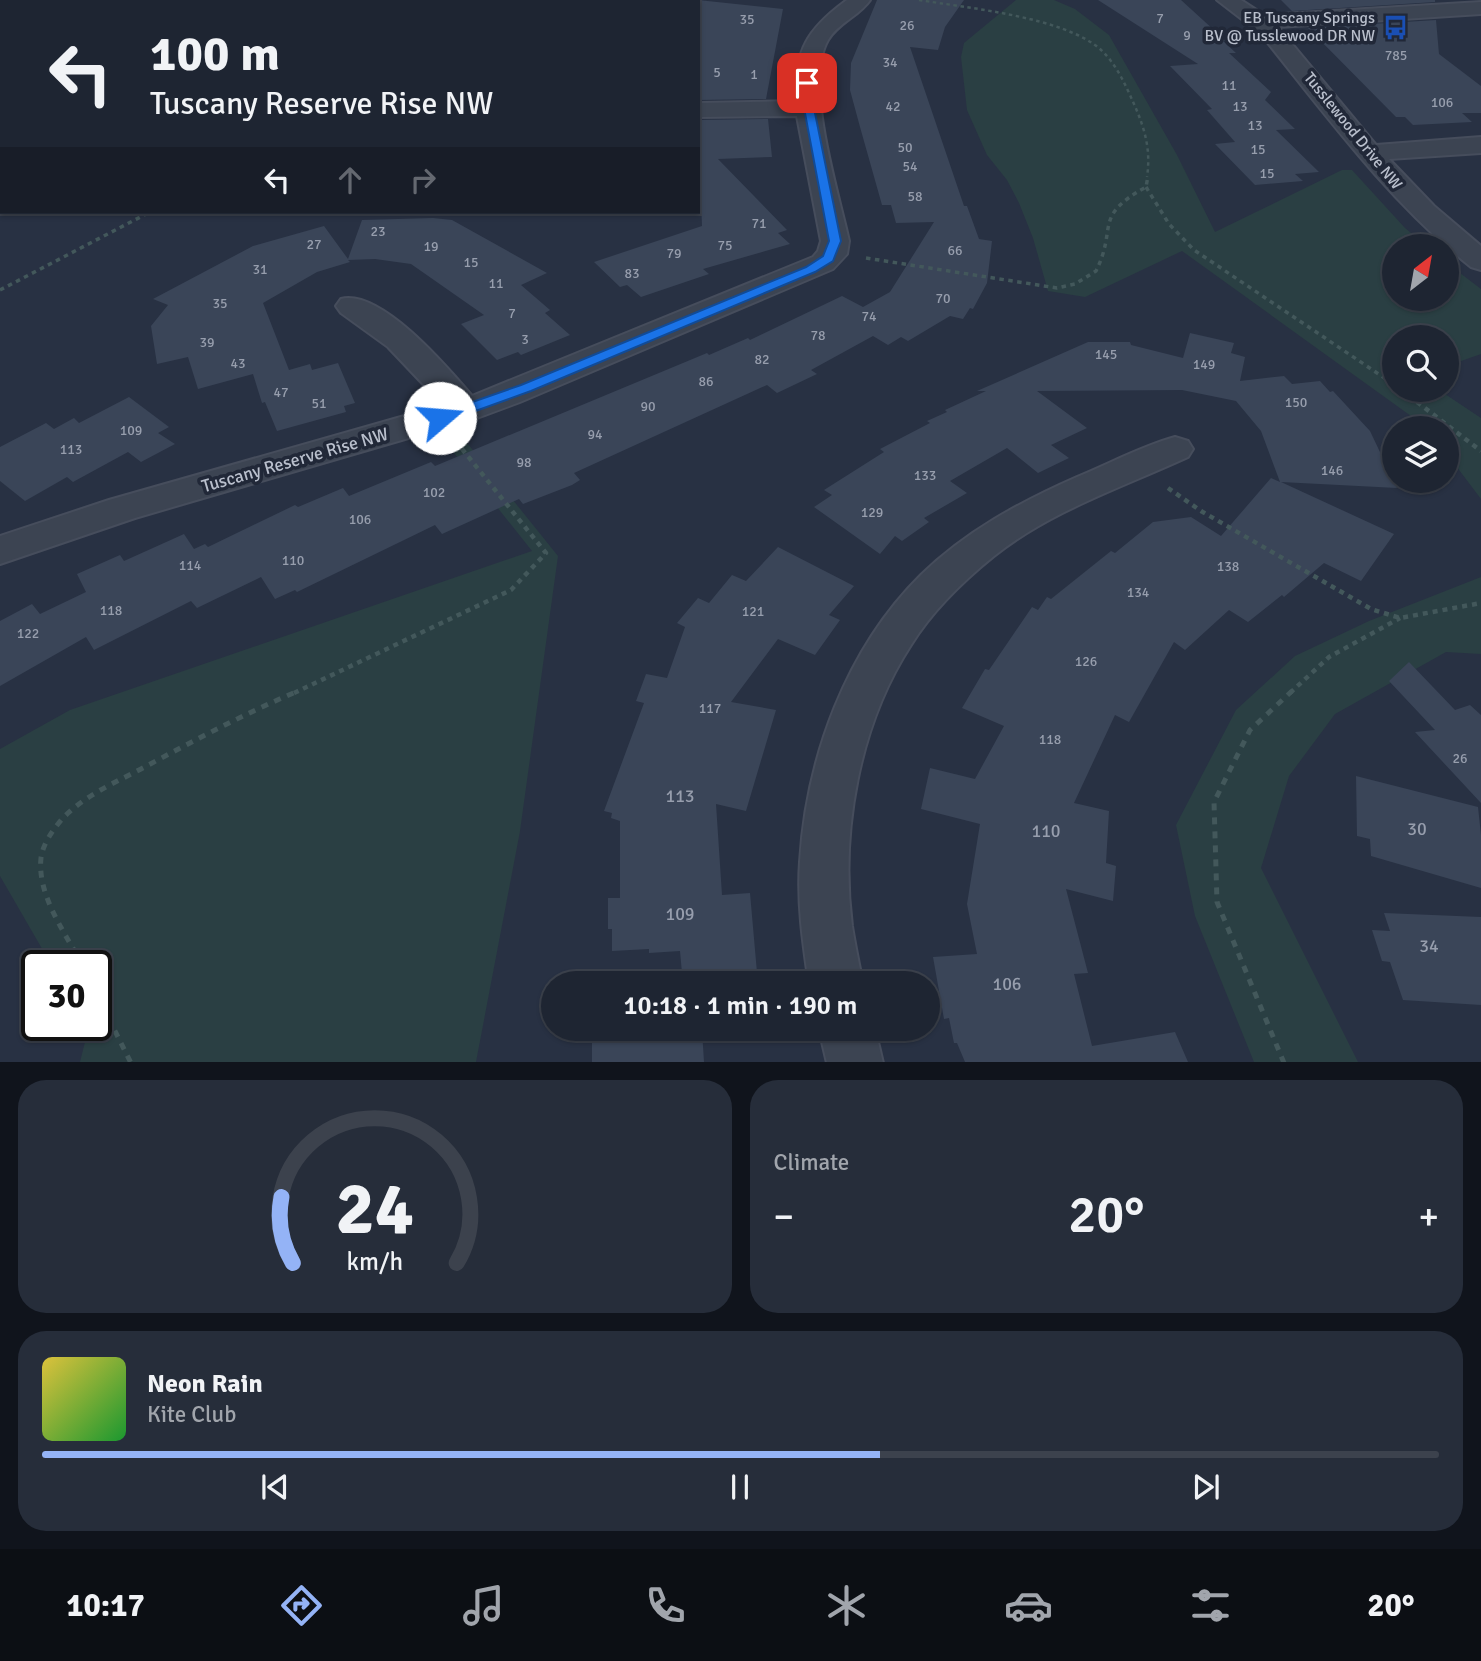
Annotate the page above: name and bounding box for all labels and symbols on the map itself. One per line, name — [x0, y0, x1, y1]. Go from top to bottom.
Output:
place label: EB Tuscany Springs BV @ Tusslewood DR NW — [1205, 8, 1375, 46]
house number: 7 — [1156, 10, 1164, 27]
house number: 35 — [739, 11, 755, 28]
bus stop icon: EB Tuscany Springs BV @ Tusslewood DR NW — [1381, 13, 1409, 41]
house number: 26 — [899, 17, 915, 34]
house number: 9 — [1183, 27, 1191, 44]
house number: 785 — [1385, 47, 1407, 64]
pin — [777, 53, 837, 113]
house number: 34 — [882, 54, 898, 71]
house number: 5 — [713, 64, 721, 81]
house number: 1 — [750, 66, 758, 83]
street label: Tusslewood Drive NW — [1299, 68, 1407, 194]
house number: 11 — [1221, 77, 1237, 94]
house number: 106 — [1431, 94, 1453, 111]
house number: 42 — [885, 98, 901, 115]
house number: 13 — [1232, 98, 1248, 115]
house number: 13 — [1247, 117, 1263, 134]
house number: 50 — [897, 139, 913, 156]
house number: 15 — [1250, 141, 1266, 158]
house number: 54 — [902, 158, 918, 175]
house number: 15 — [1259, 165, 1275, 182]
house number: 58 — [907, 188, 923, 205]
house number: 71 — [751, 215, 767, 232]
house number: 23 — [370, 223, 386, 240]
north arrow — [1382, 234, 1460, 312]
house number: 27 — [306, 236, 322, 253]
house number: 75 — [717, 237, 733, 254]
house number: 19 — [423, 238, 439, 255]
house number: 66 — [947, 242, 963, 259]
house number: 79 — [666, 245, 682, 262]
house number: 15 — [463, 254, 479, 271]
house number: 31 — [252, 261, 268, 278]
house number: 83 — [624, 265, 640, 282]
house number: 11 — [488, 275, 504, 292]
house number: 70 — [935, 290, 951, 307]
house number: 35 — [212, 295, 228, 312]
house number: 7 — [508, 305, 516, 322]
house number: 74 — [861, 308, 877, 325]
house number: 78 — [810, 327, 826, 344]
house number: 3 — [521, 331, 529, 348]
house number: 39 — [199, 334, 215, 351]
house number: 145 — [1095, 346, 1117, 363]
house number: 82 — [754, 351, 770, 368]
house number: 43 — [230, 355, 246, 372]
house number: 149 — [1193, 356, 1215, 373]
house number: 86 — [698, 373, 714, 390]
position arrow — [403, 381, 477, 455]
house number: 47 — [273, 384, 289, 401]
house number: 150 — [1285, 394, 1307, 411]
house number: 51 — [311, 395, 327, 412]
house number: 90 — [640, 398, 656, 415]
house number: 109 — [120, 422, 142, 439]
street label: Tuscany Reserve Rise NW — [199, 423, 391, 497]
house number: 94 — [587, 426, 603, 443]
house number: 113 — [60, 441, 82, 458]
house number: 98 — [516, 454, 532, 471]
house number: 146 — [1321, 462, 1343, 479]
house number: 133 — [914, 467, 936, 484]
house number: 102 — [423, 484, 445, 501]
house number: 129 — [861, 504, 883, 521]
house number: 106 — [349, 511, 371, 528]
house number: 110 — [282, 552, 304, 569]
house number: 114 — [179, 557, 202, 574]
house number: 138 — [1217, 558, 1239, 575]
house number: 134 — [1127, 584, 1150, 601]
house number: 118 — [100, 602, 122, 619]
house number: 121 — [742, 603, 764, 620]
house number: 122 — [17, 625, 39, 642]
house number: 126 — [1075, 653, 1097, 670]
house number: 117 — [699, 700, 721, 717]
house number: 118 — [1039, 731, 1061, 748]
house number: 26 — [1452, 750, 1468, 767]
house number: 113 — [665, 785, 695, 807]
house number: 30 — [1407, 818, 1427, 840]
house number: 110 — [1031, 820, 1061, 842]
house number: 109 — [665, 903, 695, 925]
house number: 34 — [1419, 935, 1439, 957]
speed limit sign: 30 — [21, 950, 112, 1041]
house number: 106 — [992, 973, 1022, 995]

